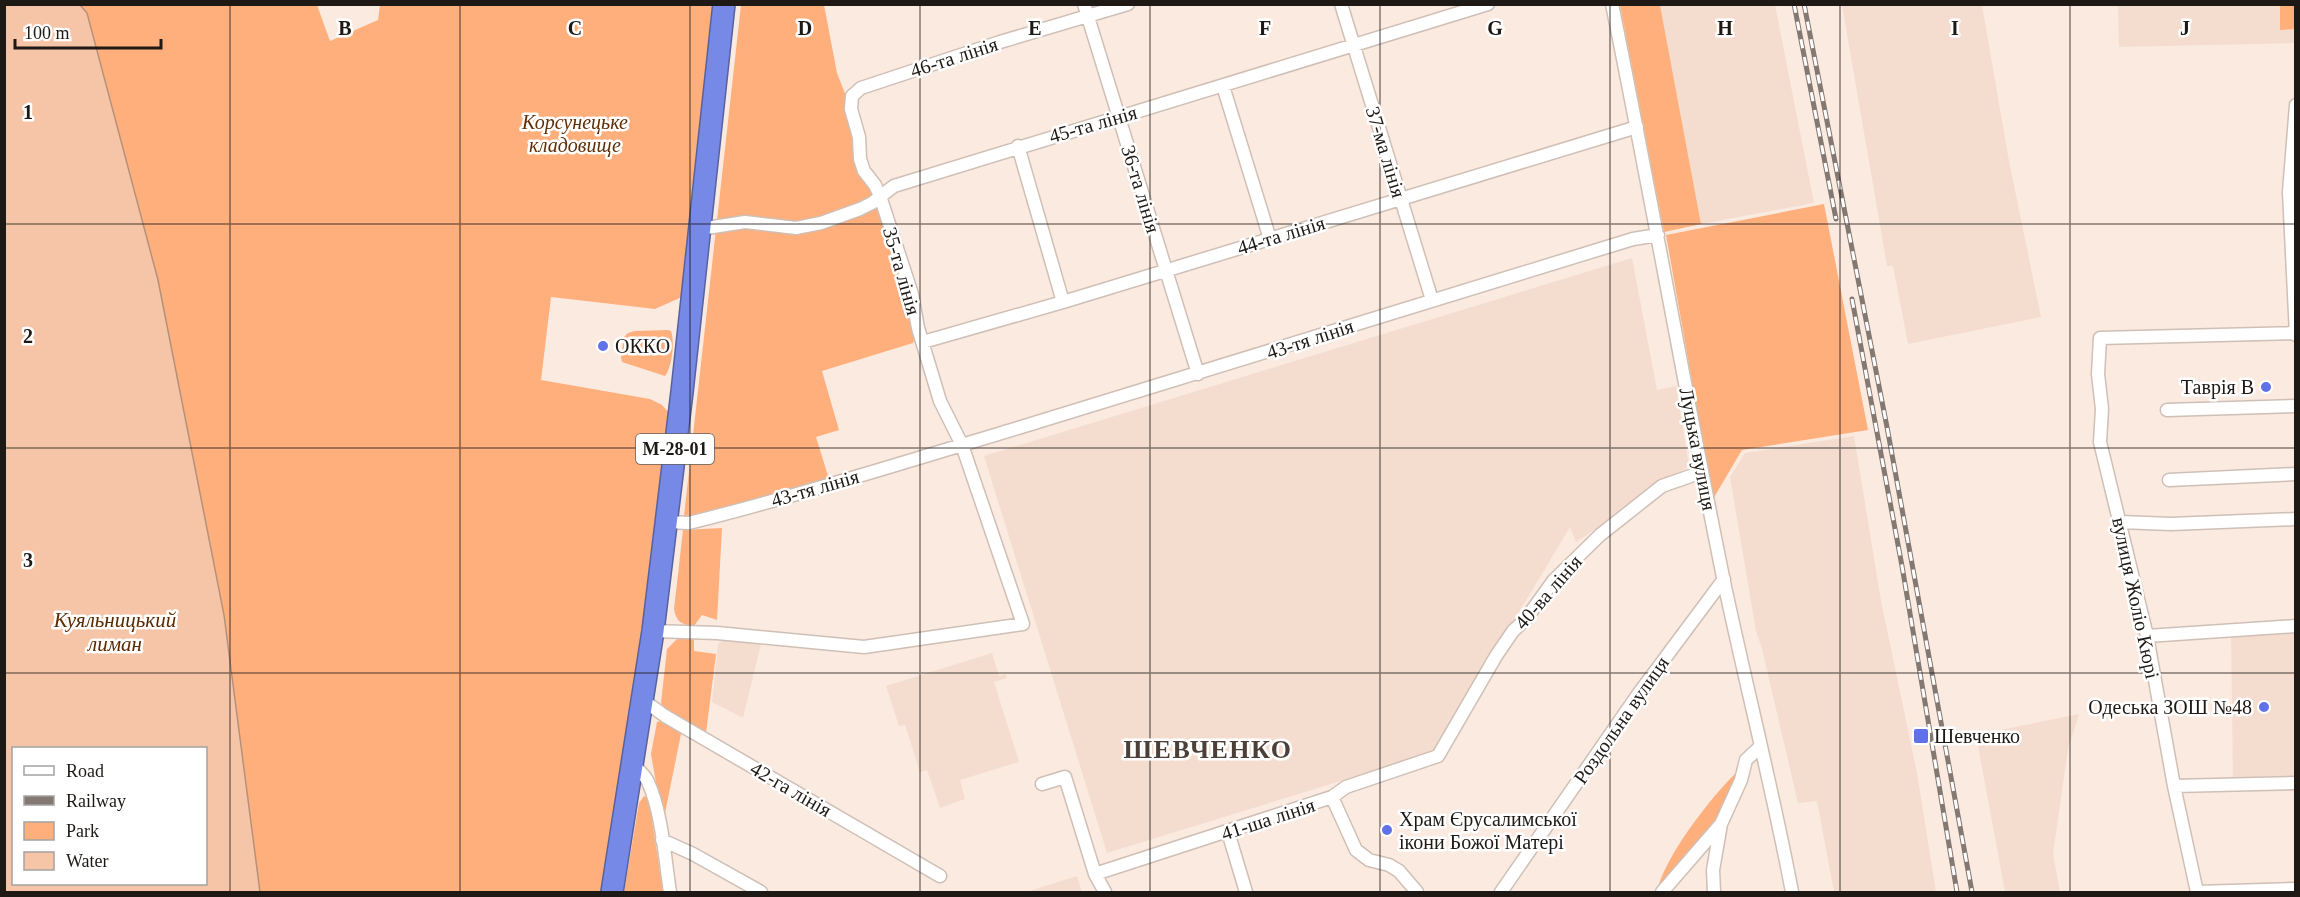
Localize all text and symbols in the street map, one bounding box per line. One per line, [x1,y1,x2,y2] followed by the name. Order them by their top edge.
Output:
[15,12,160,50] scale bar
[338,17,352,39] text: B
[568,17,582,39] text: C
[798,17,812,39] text: D
[1028,17,1042,39] text: E
[1259,17,1271,39] text: F
[1487,17,1503,39] text: G
[1717,17,1733,39] text: H
[1951,17,1959,39] text: I
[2180,17,2190,39] text: J
[24,23,70,43] text: 100 m
[908,33,1000,81] street label: 46-та лінія
[23,101,33,123] text: 1
[1046,101,1140,147] street label: 45-та лінія
[1362,104,1410,200] street label: 37-ма лінія
[521,111,628,157] park label: Корсунецьке кладовище
[1117,142,1165,236] street label: 36-та лінія
[1234,211,1328,259] street label: 44-та лінія
[879,224,925,318] street label: 35-та лінія
[1264,315,1356,363] street label: 43-тя лінія
[23,325,33,347] text: 2
[615,335,670,357] place label: ОККО
[596,339,610,353] marker: ОККО
[2181,376,2254,399] place label: Таврія В
[2259,380,2273,394] marker: Таврія В
[1674,386,1721,512] street label: Луцька вулиця
[636,434,714,464] road number: М-28-01
[769,465,861,511] street label: 43-тя лінія
[2107,515,2164,681] street label: вулиця Жоліо Кюрі
[23,549,33,571] text: 3
[1510,551,1586,633] street label: 40-ва лінія
[53,608,177,656] water label: Куяльницький лиман
[1569,652,1674,788] street label: Роздольна вулиця
[2088,696,2252,719] place label: Одеська ЗОШ №48
[2257,700,2271,714] marker: Одеська ЗОШ №48
[1934,725,2020,747] place label: Шевченко
[1912,727,1930,745] marker: Шевченко
[1123,735,1293,764] district label: ШЕВЧЕНКО
[12,747,207,885] legend
[747,757,835,821] street label: 42-га лінія
[66,761,104,781] text: Road
[66,791,126,811] text: Railway
[1219,794,1317,844] street label: 41-ша лінія
[1399,808,1577,854] place label: Храм Єрусалимської ікони Божої Матері
[66,821,99,841] text: Park
[1380,823,1394,837] marker: Храм Єрусалимської ікони Божої Матері
[66,851,109,871] text: Water

